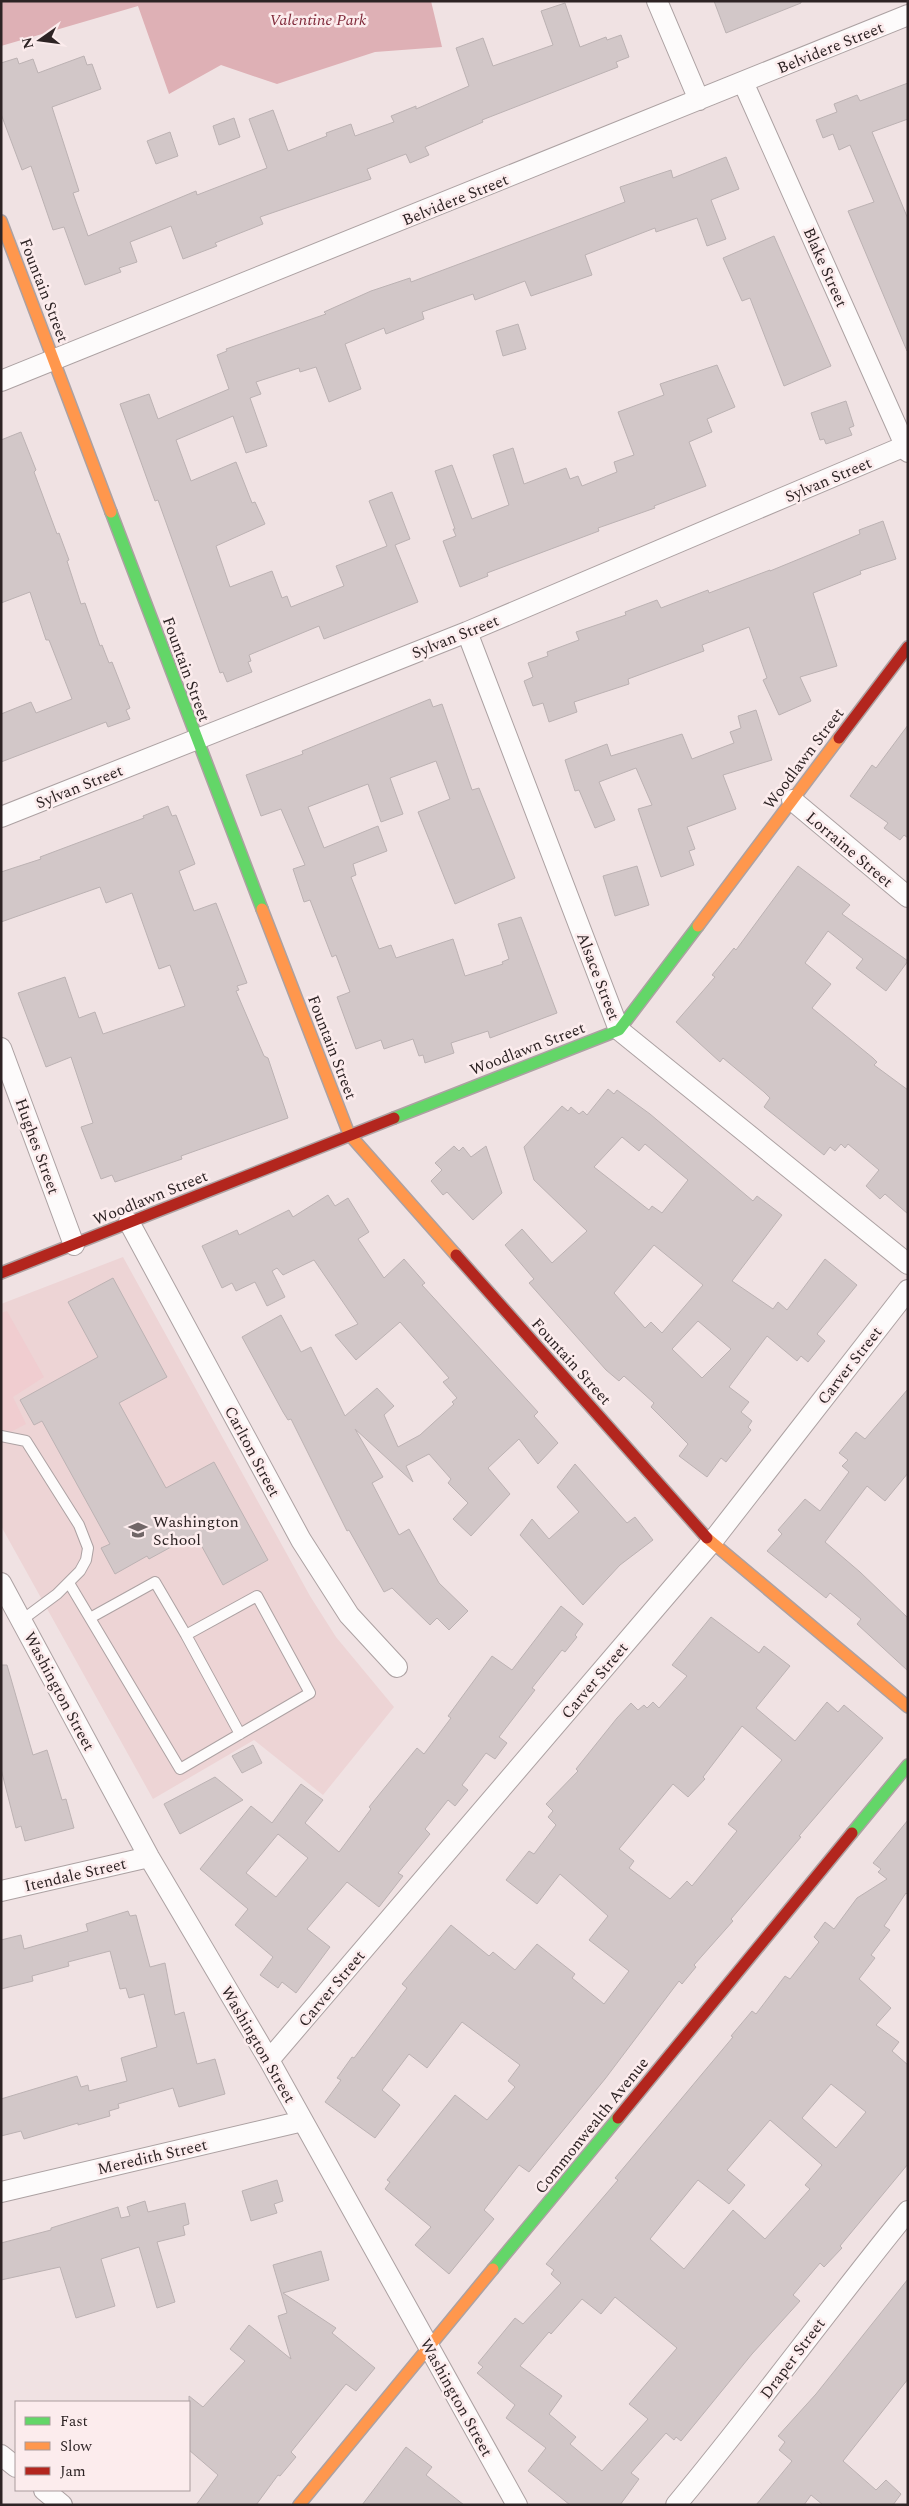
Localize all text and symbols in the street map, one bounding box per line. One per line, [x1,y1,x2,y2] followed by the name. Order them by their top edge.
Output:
[269,8,367,32] park label: Valentine Park
[15,15,65,65] north arrow
[774,16,887,80] street label: Belvidere Street
[16,35,39,51] text: N
[399,168,512,232] street label: Belvidere Street
[797,224,854,311] street label: Blake Street
[13,235,75,346] street label: Fountain Street
[781,451,876,509] street label: Sylvan Street
[408,608,503,665] street label: Sylvan Street
[156,614,216,725] street label: Fountain Street
[758,703,850,814] street label: Woodlawn Street
[32,758,127,815] street label: Sylvan Street
[800,806,898,894] street label: Lorraine Street
[570,929,626,1024] street label: Alsace Street
[301,992,363,1103] street label: Fountain Street
[466,1016,589,1082] street label: Woodlawn Street
[9,1095,66,1198] street label: Hughes Street
[89,1164,212,1232] street label: Woodlawn Street
[526,1313,617,1411] street label: Fountain Street
[812,1321,888,1410] street label: Carver Street
[218,1402,286,1502] street label: Carlton Street
[153,1510,239,1552] place label: Washington School
[127,1519,149,1541] school or university icon: Washington School
[18,1628,101,1756] street label: Washington Street
[556,1637,634,1724] street label: Carver Street
[22,1852,129,1898] street label: Itendale Street
[293,1945,371,2032] street label: Carver Street
[215,1981,302,2108] street label: Washington Street
[529,2052,654,2199] street label: Commonwealth Avenue
[95,2133,210,2181] street label: Meredith Street
[754,2313,831,2404] street label: Draper Street
[414,2334,499,2461] street label: Washington Street
[15,2401,190,2491] legend
[60,2410,88,2433] text: Fast
[60,2435,92,2458] text: Slow
[60,2460,86,2483] text: Jam

